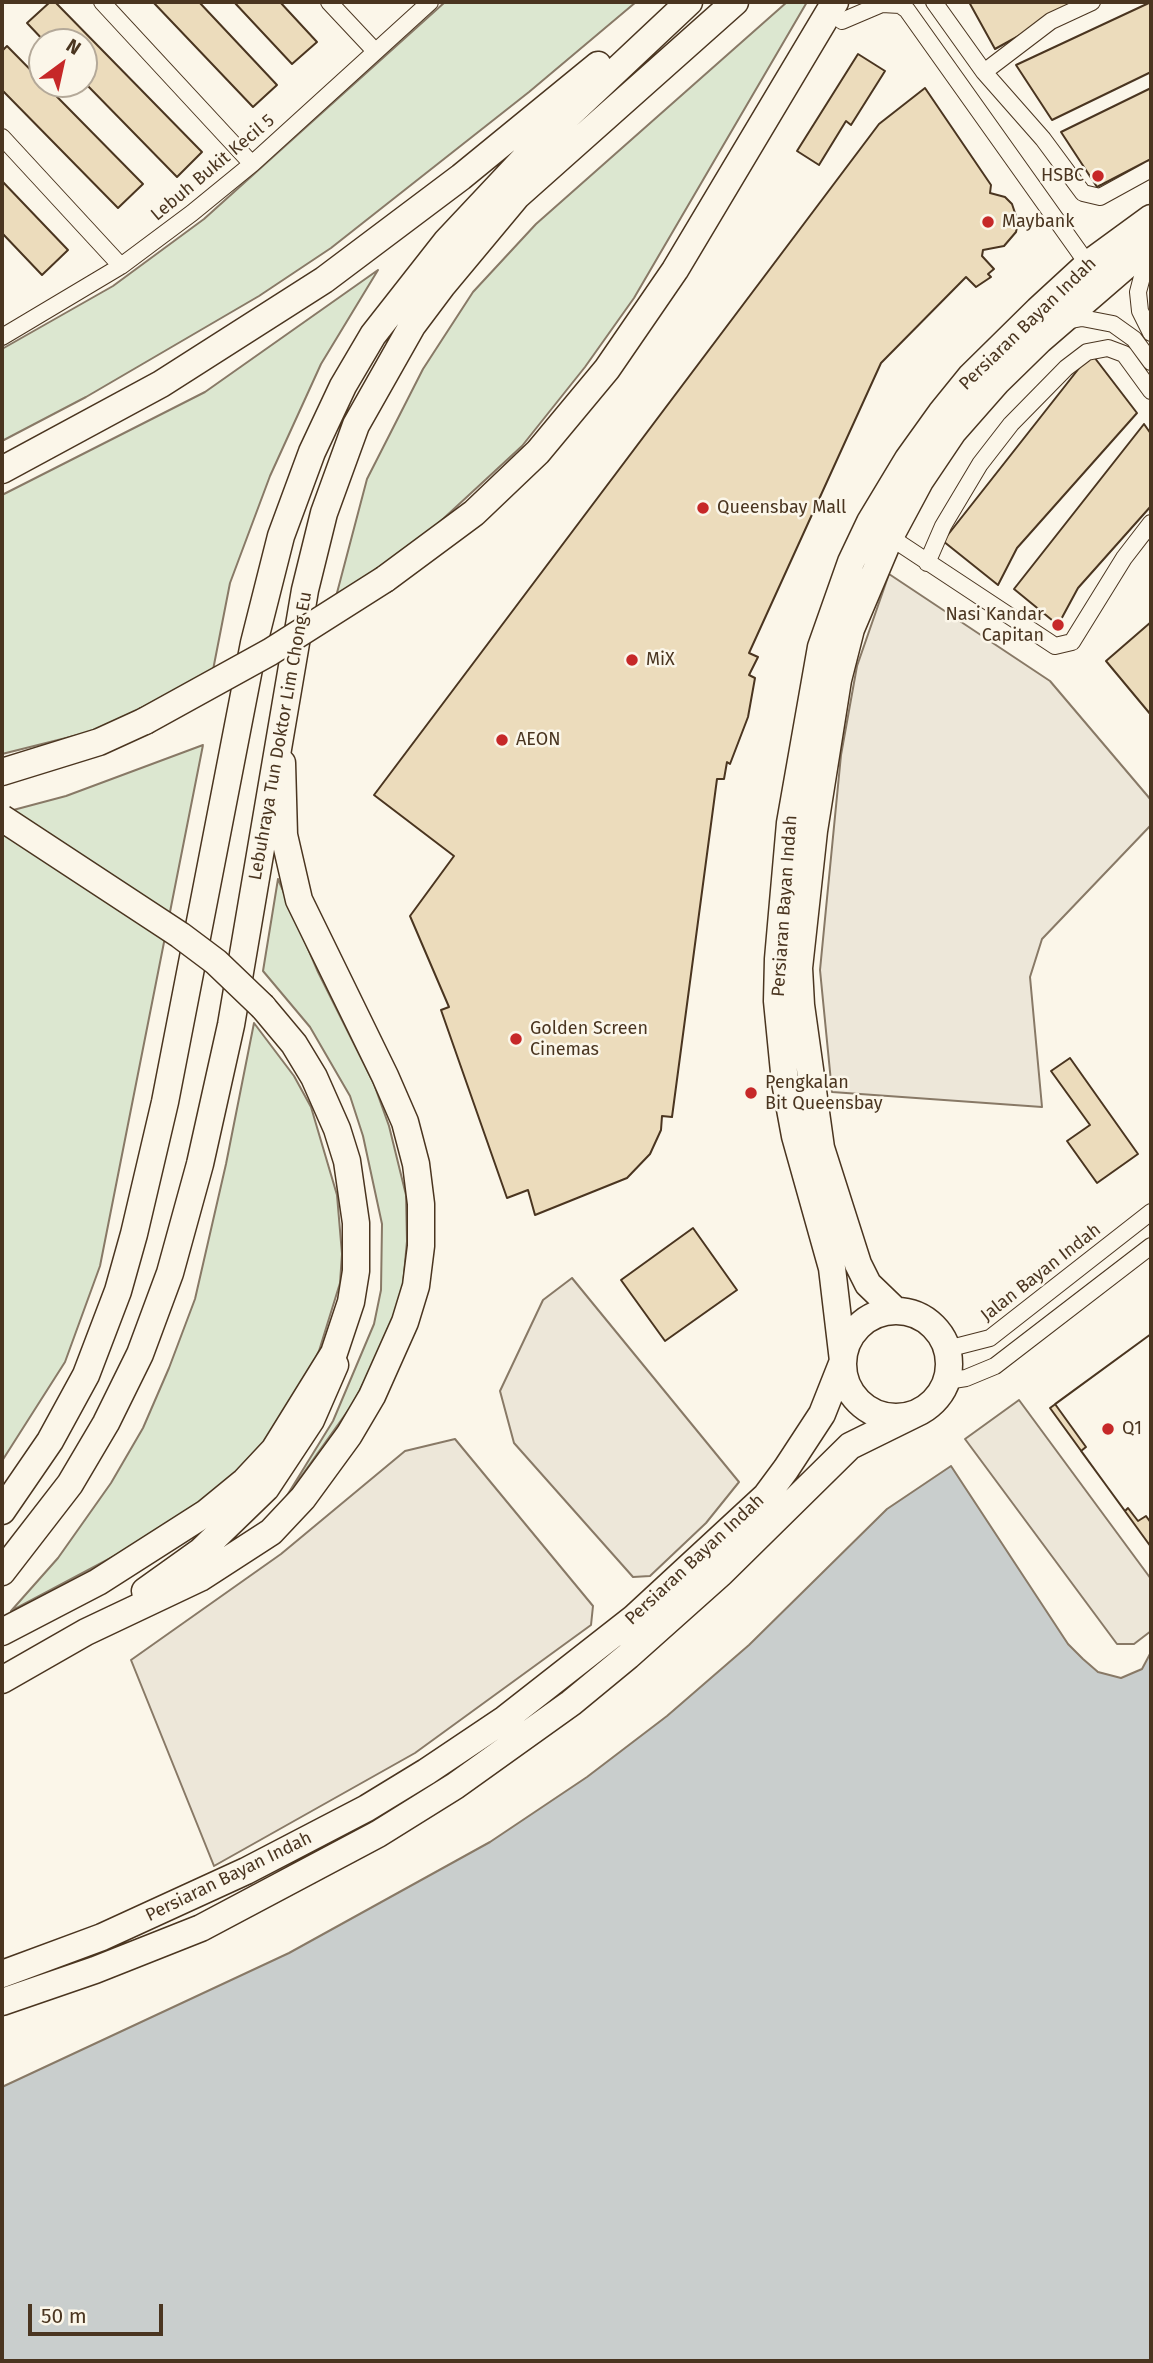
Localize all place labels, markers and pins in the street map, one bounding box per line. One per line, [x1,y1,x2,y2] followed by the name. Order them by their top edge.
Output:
[1041,165,1084,187] place label: HSBC
[1090,168,1106,184] marker: HSBC
[1002,211,1074,233] place label: Maybank
[980,214,996,230] marker: Maybank
[717,497,846,519] place label: Queensbay Mall
[695,500,711,516] marker: Queensbay Mall
[946,604,1044,646] place label: Nasi Kandar Capitan
[1050,617,1066,633] marker: Nasi Kandar Capitan
[646,649,675,671] place label: MiX
[624,652,640,668] marker: MiX
[516,729,560,751] place label: AEON
[494,732,510,748] marker: AEON
[530,1018,648,1060] place label: Golden Screen Cinemas
[508,1031,524,1047] marker: Golden Screen Cinemas
[765,1072,883,1114] place label: Pengkalan Bit Queensbay
[743,1085,759,1101] marker: Pengkalan Bit Queensbay
[1122,1418,1142,1440] place label: Q1
[1100,1421,1116,1437] marker: Q1

